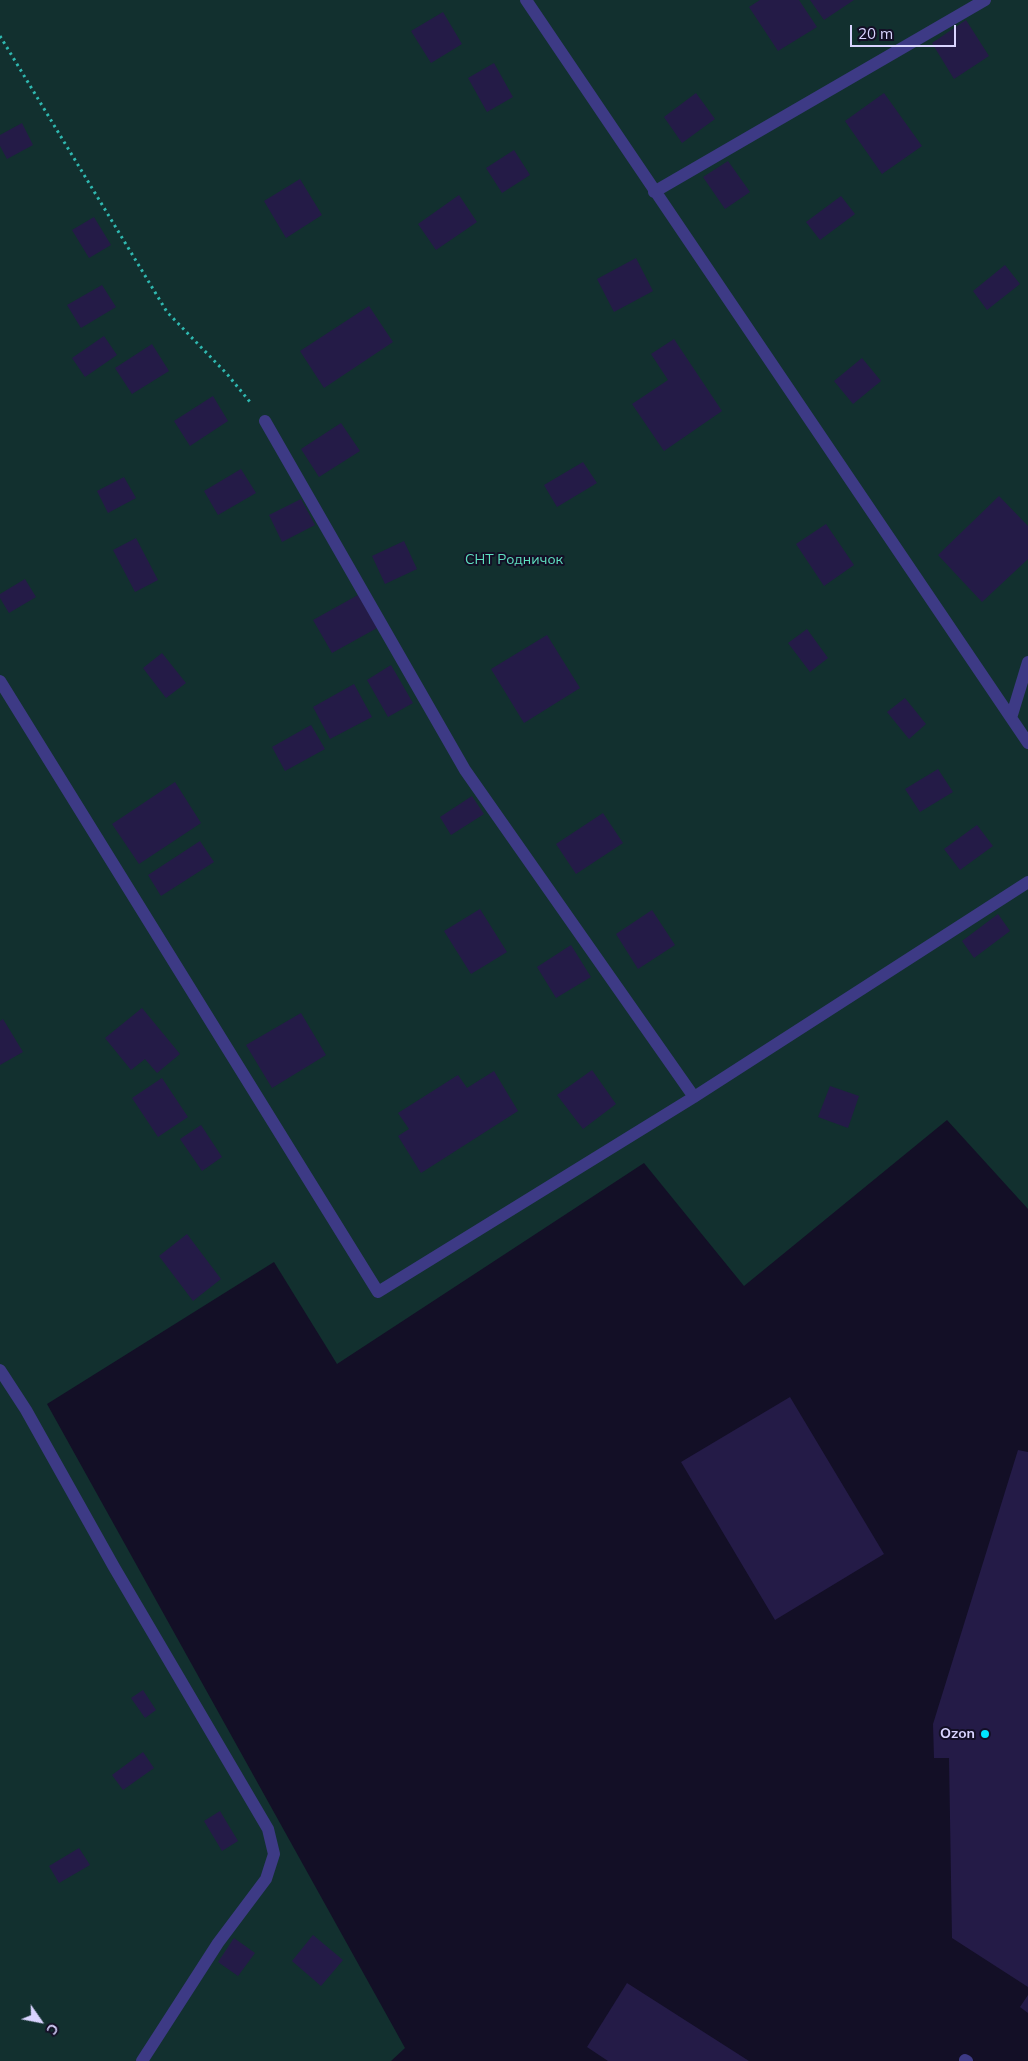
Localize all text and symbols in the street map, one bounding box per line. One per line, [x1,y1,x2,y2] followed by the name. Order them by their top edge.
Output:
[853,15,959,47] scale bar
[858,24,893,43] text: 20 m
[465,552,563,568] park label: СНТ Родничок
[940,1726,975,1742] place label: Ozon
[979,1728,991,1740] marker: Ozon
[15,1996,65,2046] north arrow
[42,2020,63,2038] text: С

